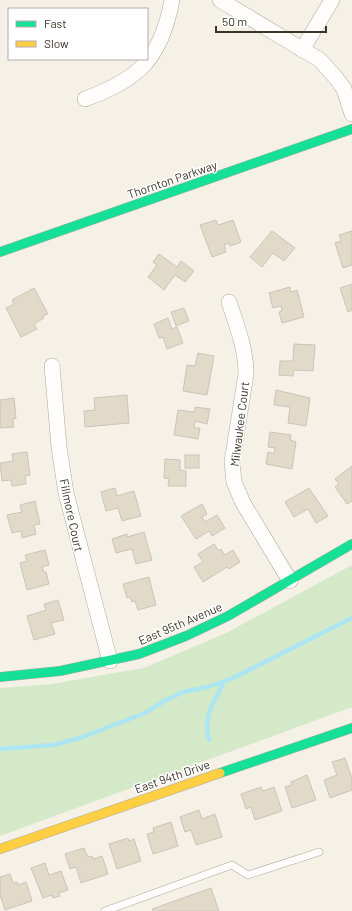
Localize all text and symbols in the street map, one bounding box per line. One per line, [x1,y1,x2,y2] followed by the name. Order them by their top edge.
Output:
[8,8,148,60] legend
[216,8,326,34] scale bar
[222,14,247,28] text: 50 m
[44,16,67,30] text: Fast
[44,36,69,50] text: Slow
[125,157,219,201] street label: Thornton Parkway
[227,381,251,467] street label: Milwaukee Court
[57,477,87,553] street label: Fillmore Court
[136,599,224,647] street label: East 95th Avenue
[132,757,212,795] street label: East 94th Drive

